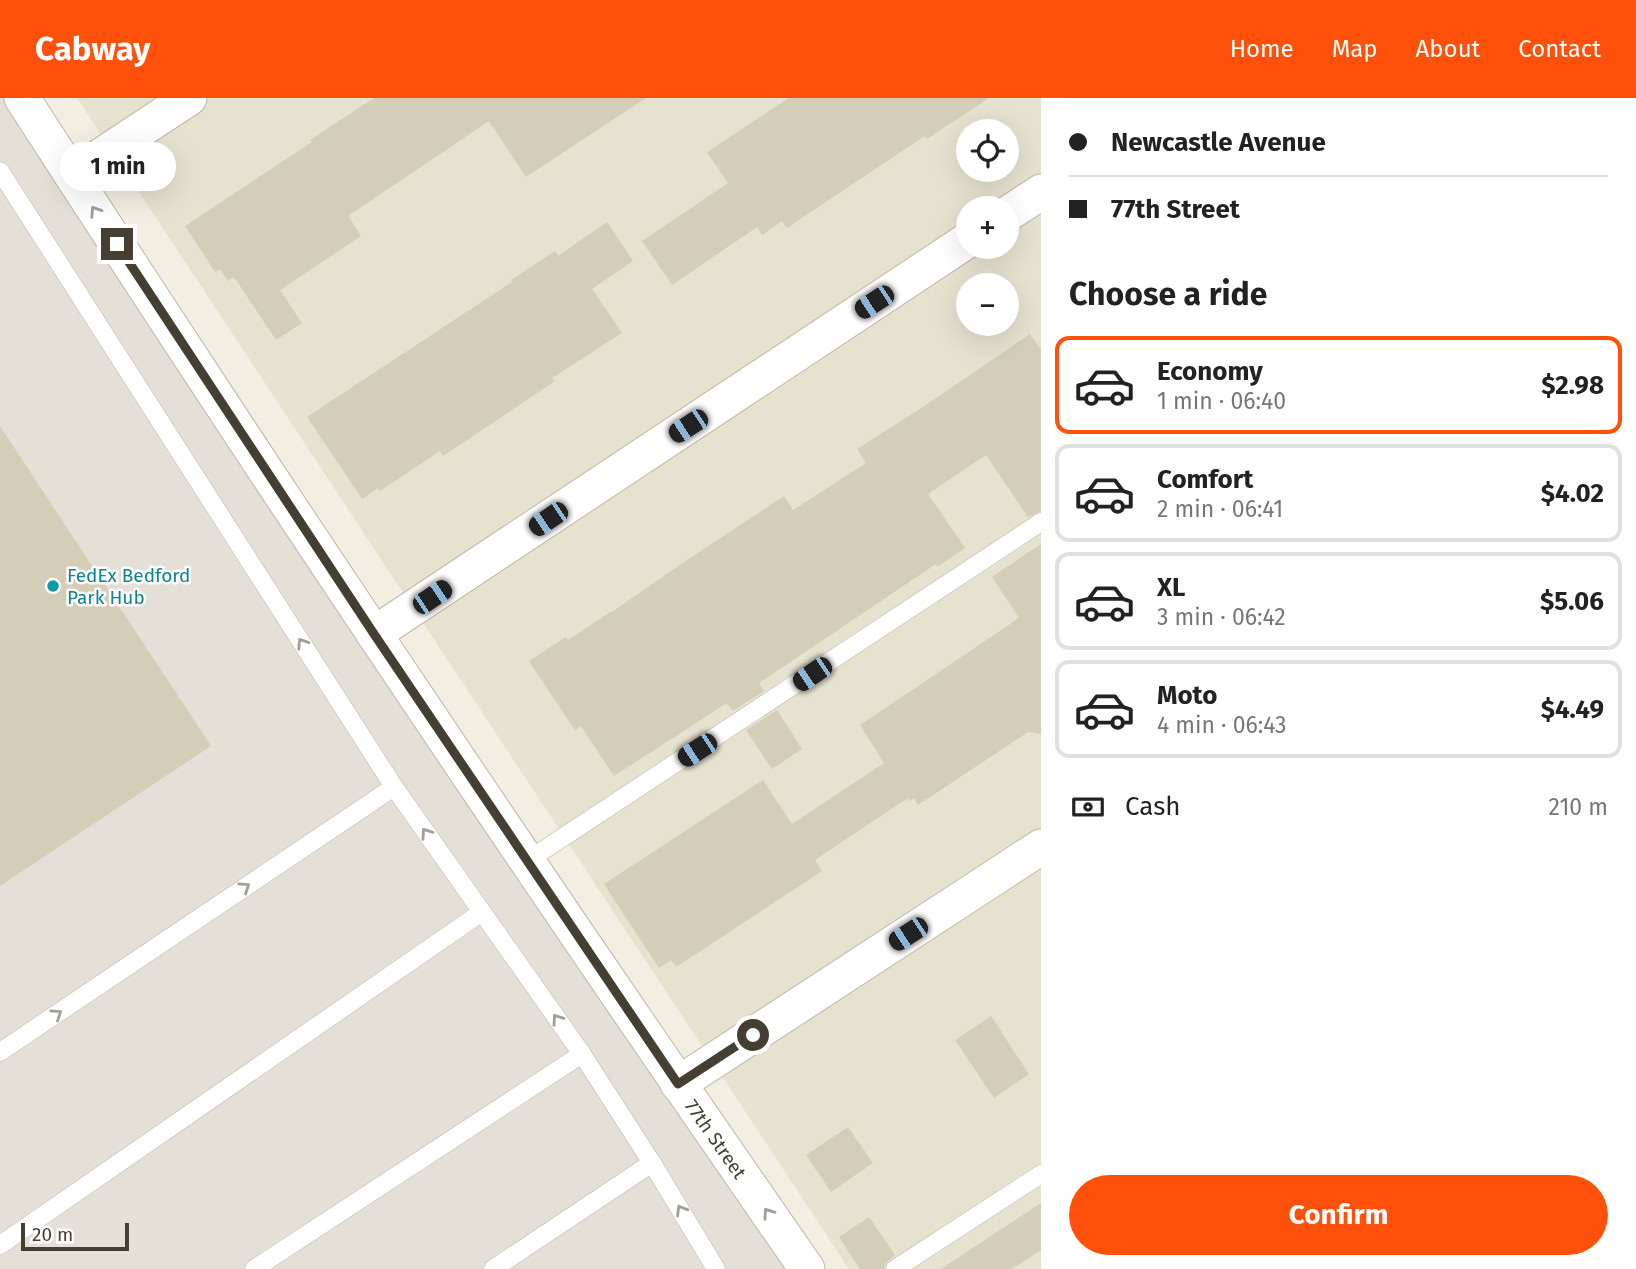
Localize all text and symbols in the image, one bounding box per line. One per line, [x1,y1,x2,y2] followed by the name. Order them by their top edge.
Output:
[35,29,150,69] text: Cabway
[1230,35,1294,63] text: Home
[1332,35,1378,63] text: Map
[1416,35,1480,63] text: About
[1518,35,1601,63] text: Contact
[956,119,1019,336] map controls
[956,119,1019,182] button: locate
[1111,127,1326,158] text: Newcastle Avenue
[59,142,175,192] callout: 1 min
[90,152,146,180] text: 1 min
[1111,194,1240,225] text: 77th Street
[956,196,1019,259] button: +
[90,205,103,218] one-way arrow
[101,228,133,260] route end
[956,273,1019,336] button: −
[1069,275,1267,313] text: Choose a ride
[851,282,898,322] car
[1073,354,1136,417] icon: car
[1157,356,1263,387] text: Economy
[1541,370,1604,401] text: $2.98
[1157,387,1286,415] text: 1 min · 06:40
[665,406,712,446] car
[1073,462,1136,525] icon: car
[1157,464,1253,495] text: Comfort
[1541,478,1604,509] text: $4.02
[1157,495,1283,523] text: 2 min · 06:41
[525,499,572,539] car
[67,564,190,609] place label: FedEx Bedford Park Hub
[1073,570,1136,633] icon: car
[1157,572,1185,603] text: XL
[409,577,456,617] car
[45,578,61,594] marker: FedEx Bedford Park Hub
[1540,586,1604,617] text: $5.06
[1157,603,1286,631] text: 3 min · 06:42
[297,638,310,651] one-way arrow
[789,654,836,694] car
[1073,678,1136,741] icon: car
[1157,680,1217,711] text: Moto
[1541,694,1604,725] text: $4.49
[1157,711,1287,739] text: 4 min · 06:43
[674,730,721,770] car
[1069,788,1107,826] icon: cash
[1125,791,1181,822] text: Cash
[1549,793,1608,821] text: 210 m
[422,828,435,841] one-way arrow
[238,882,251,895] one-way arrow
[885,914,932,954] car
[49,1009,62,1022] one-way arrow
[553,1014,566,1027] one-way arrow
[737,1019,769,1051] route start
[680,1095,751,1183] street label: 77th Street
[1069,1175,1608,1255] button: Confirm
[676,1205,689,1218] one-way arrow
[764,1208,776,1221] one-way arrow
[21,1220,130,1252] scale bar
[32,1223,73,1246] text: 20 m

